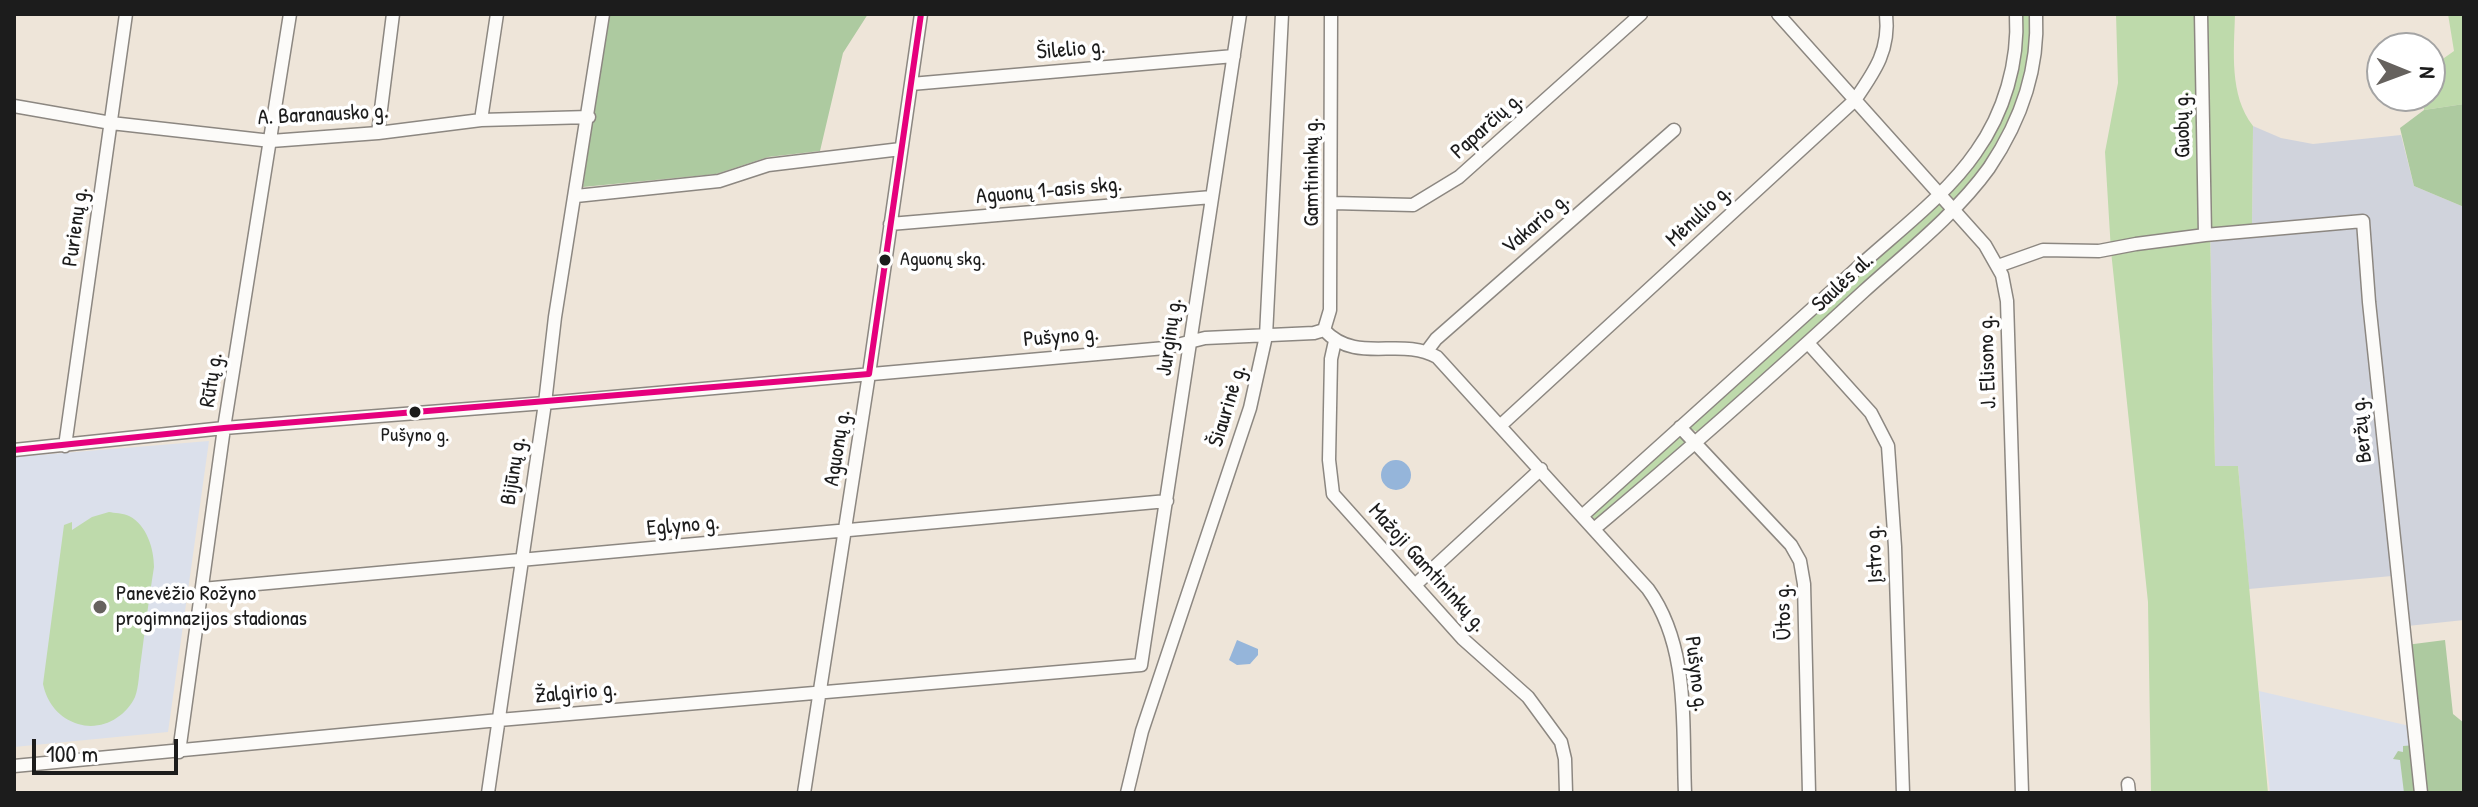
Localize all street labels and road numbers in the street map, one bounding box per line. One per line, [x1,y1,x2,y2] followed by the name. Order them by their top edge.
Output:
[1036,34,1106,66] street label: Šilelio g.
[1446,87,1528,165] street label: Paparčių g.
[2169,92,2197,158] street label: Guobų g.
[257,98,389,132] street label: A. Baranausko g.
[1299,118,1325,226] street label: Gamtininkų g.
[975,171,1123,211] street label: Aguonų 1-asis skg.
[1661,179,1737,253] street label: Mėnulio g.
[57,186,95,268] street label: Purienų g.
[1497,188,1575,260] street label: Vakario g.
[1807,248,1879,318] street label: Saulės al.
[1151,296,1189,378] street label: Jurginų g.
[1973,315,2003,409] street label: J. Elisono g.
[1022,321,1100,353] street label: Pušyno g.
[195,351,229,409] street label: Rūtų g.
[1203,362,1253,450] street label: Šiaurinė g.
[2345,396,2379,464] street label: Beržų g.
[819,408,857,488] street label: Aguonų g.
[496,435,532,507] street label: Bijūnų g.
[1362,498,1492,638] street label: Mažoji Gamtininkų g.
[645,510,721,542] street label: Eglyno g.
[1860,524,1890,584] street label: Įstro g.
[1770,583,1798,641] street label: Ūtos g.
[1678,635,1714,713] street label: Pušyno g.
[534,676,618,710] street label: Žalgirio g.

